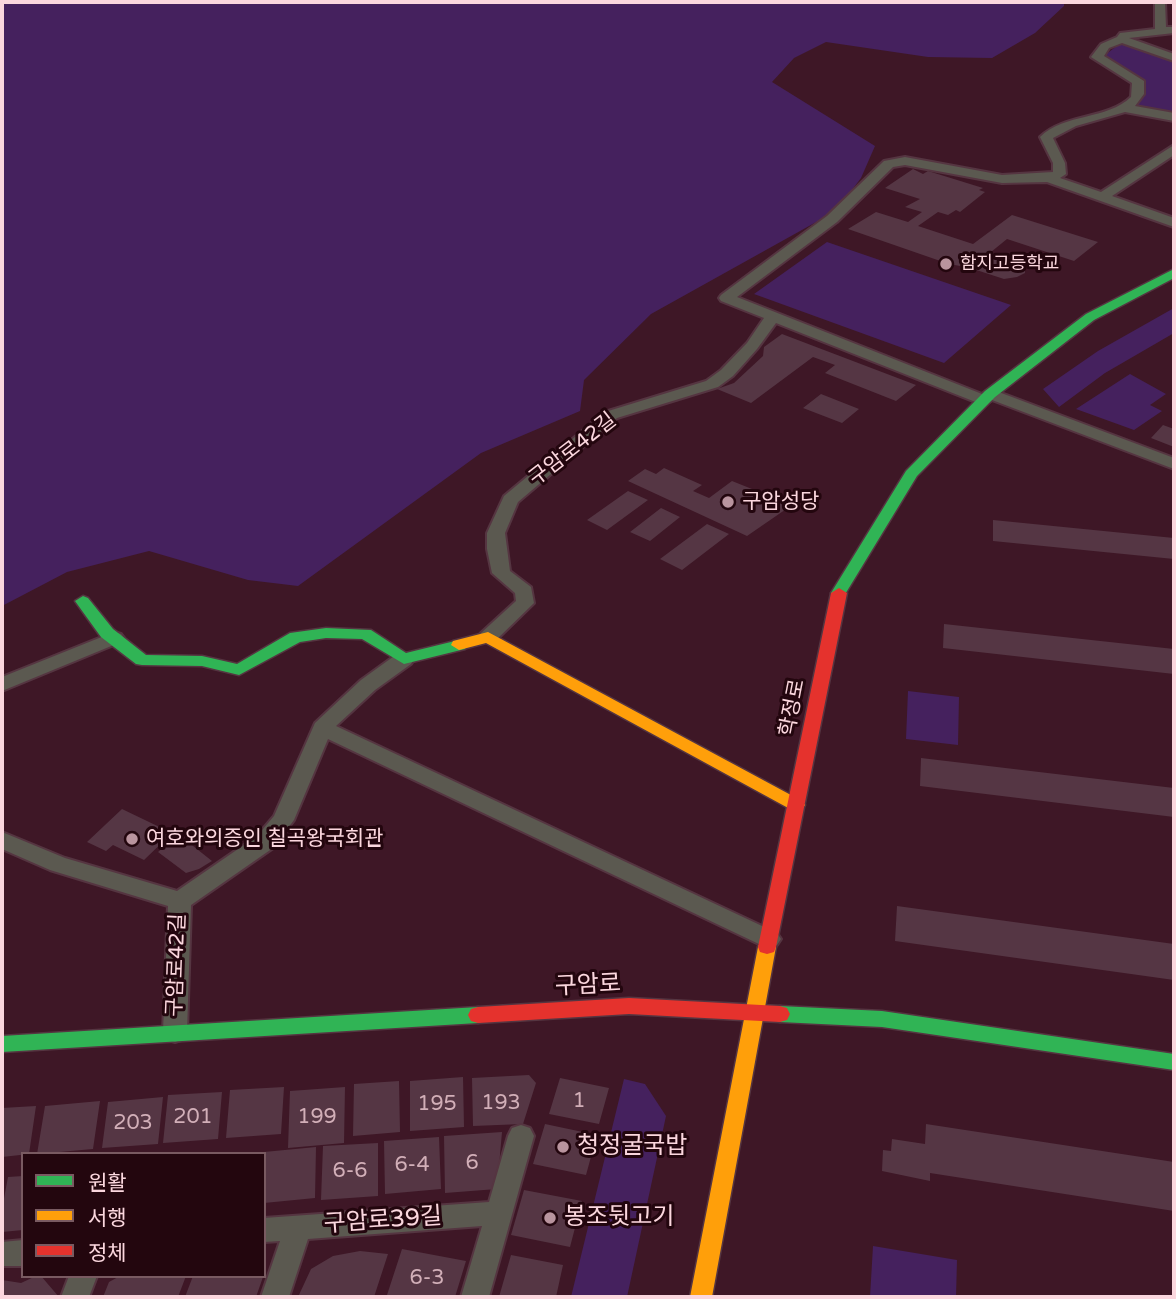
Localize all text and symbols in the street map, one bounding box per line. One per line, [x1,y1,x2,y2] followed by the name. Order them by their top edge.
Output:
[960,253,1059,275] place label: 함지고등학교
[938,256,954,272] marker: 함지고등학교
[524,408,622,492] street label: 구암로42길
[742,489,819,515] place label: 구암성당
[720,494,736,510] marker: 구암성당
[775,677,811,739] street label: 학정로
[146,826,383,852] place label: 여호와의증인 칠곡왕국회관
[124,831,140,847] marker: 여호와의증인 칠곡왕국회관
[163,913,191,1017] street label: 구암로42길
[554,970,622,1002] street label: 구암로
[572,1088,586,1114] house number: 1
[481,1090,521,1116] house number: 193
[417,1091,457,1117] house number: 195
[173,1104,213,1130] house number: 201
[297,1104,337,1130] house number: 199
[113,1110,153,1136] house number: 203
[577,1133,687,1161] place label: 청정굴국밥
[555,1139,571,1155] marker: 청정굴국밥
[465,1150,479,1176] house number: 6
[21,1152,266,1278] legend
[394,1152,430,1178] house number: 6-4
[333,1158,367,1184] house number: 6-6
[88,1171,127,1196] text: 원활
[323,1203,443,1239] street label: 구암로39길
[564,1204,674,1232] place label: 봉조뒷고기
[88,1206,127,1231] text: 서행
[542,1210,558,1226] marker: 봉조뒷고기
[88,1241,127,1266] text: 정체
[410,1265,444,1291] house number: 6-3

